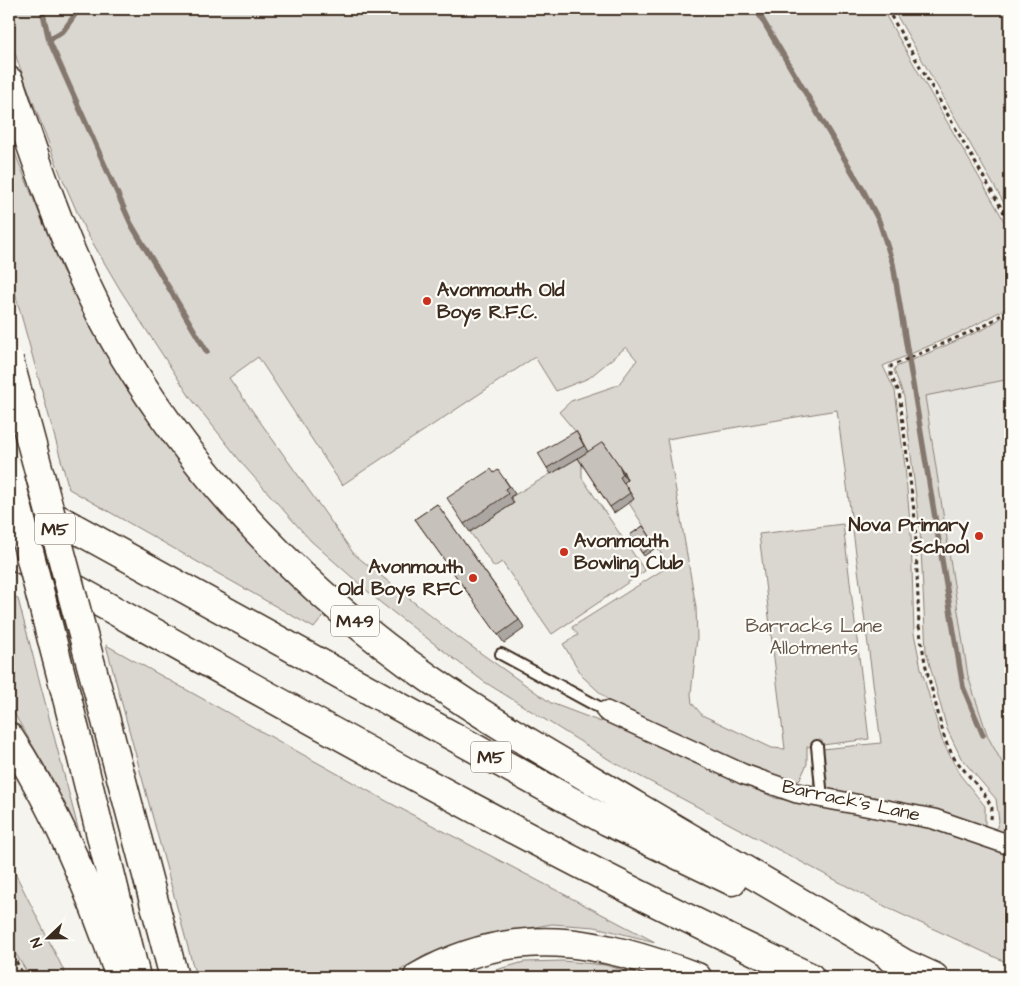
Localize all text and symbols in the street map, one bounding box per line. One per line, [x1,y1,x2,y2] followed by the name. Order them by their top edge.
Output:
[437,277,565,327] place label: Avonmouth Old Boys R.F.C.
[421,295,433,307] marker: Avonmouth Old Boys R.F.C.
[848,512,970,561] place label: Nova Primary School
[35,514,75,544] road number: M5
[574,528,683,578] place label: Avonmouth Bowling Club
[973,530,985,542] marker: Nova Primary School
[558,546,570,558] marker: Avonmouth Bowling Club
[338,554,464,604] place label: Avonmouth Old Boys RFC
[467,572,479,584] marker: Avonmouth Old Boys RFC
[331,606,379,636] road number: M49
[745,613,883,662] park label: Barracks Lane Allotments
[471,742,511,772] road number: M5
[780,773,922,829] street label: Barrack's Lane
[22,914,72,964] north arrow
[26,934,48,950] text: N

